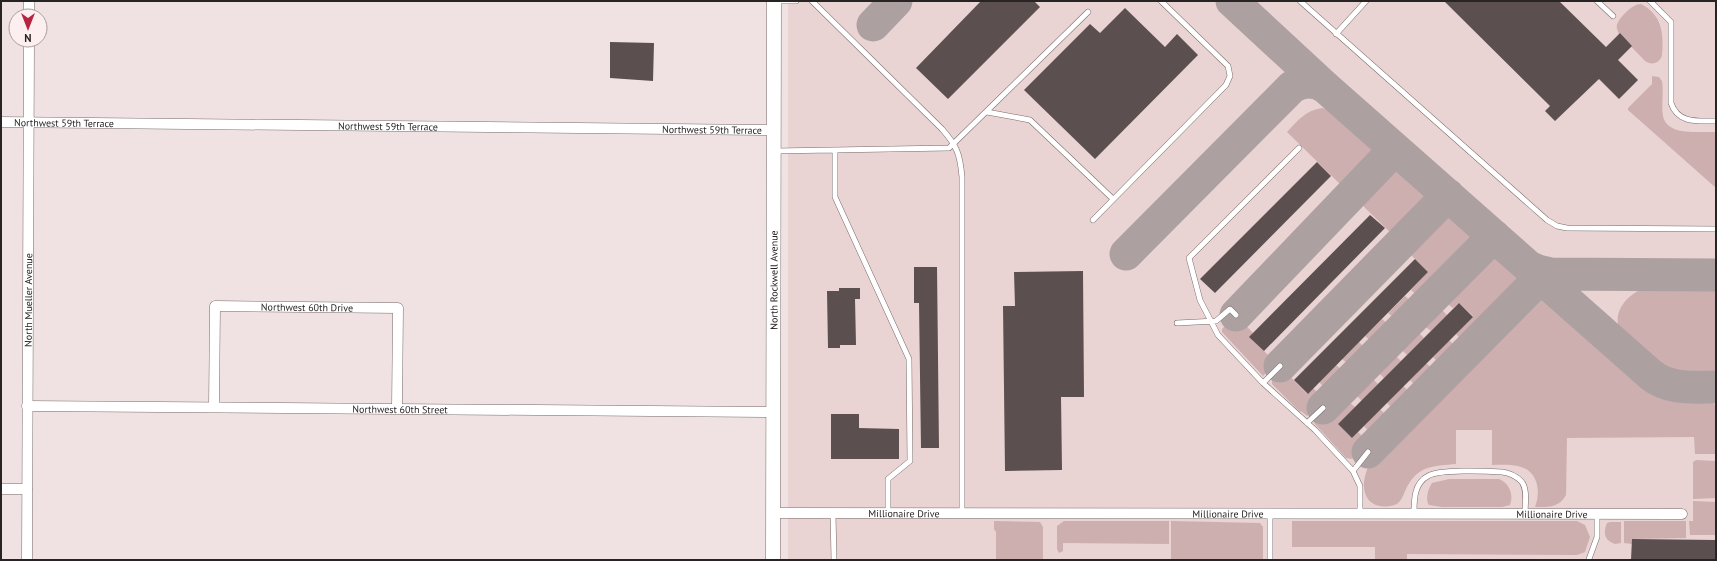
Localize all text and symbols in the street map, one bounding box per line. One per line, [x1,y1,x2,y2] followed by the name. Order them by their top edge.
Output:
[8,8,48,48] north arrow
[24,31,32,45] text: N
[14,116,114,130] street label: Northwest 59th Terrace
[338,119,438,133] street label: Northwest 59th Terrace
[662,122,762,136] street label: Northwest 59th Terrace
[767,230,780,330] street label: North Rockwell Avenue
[21,253,35,347] street label: North Mueller Avenue
[261,300,353,314] street label: Northwest 60th Drive
[352,402,448,416] street label: Northwest 60th Street
[868,507,940,520] street label: Millionaire Drive
[1192,507,1264,520] street label: Millionaire Drive
[1516,507,1588,520] street label: Millionaire Drive

